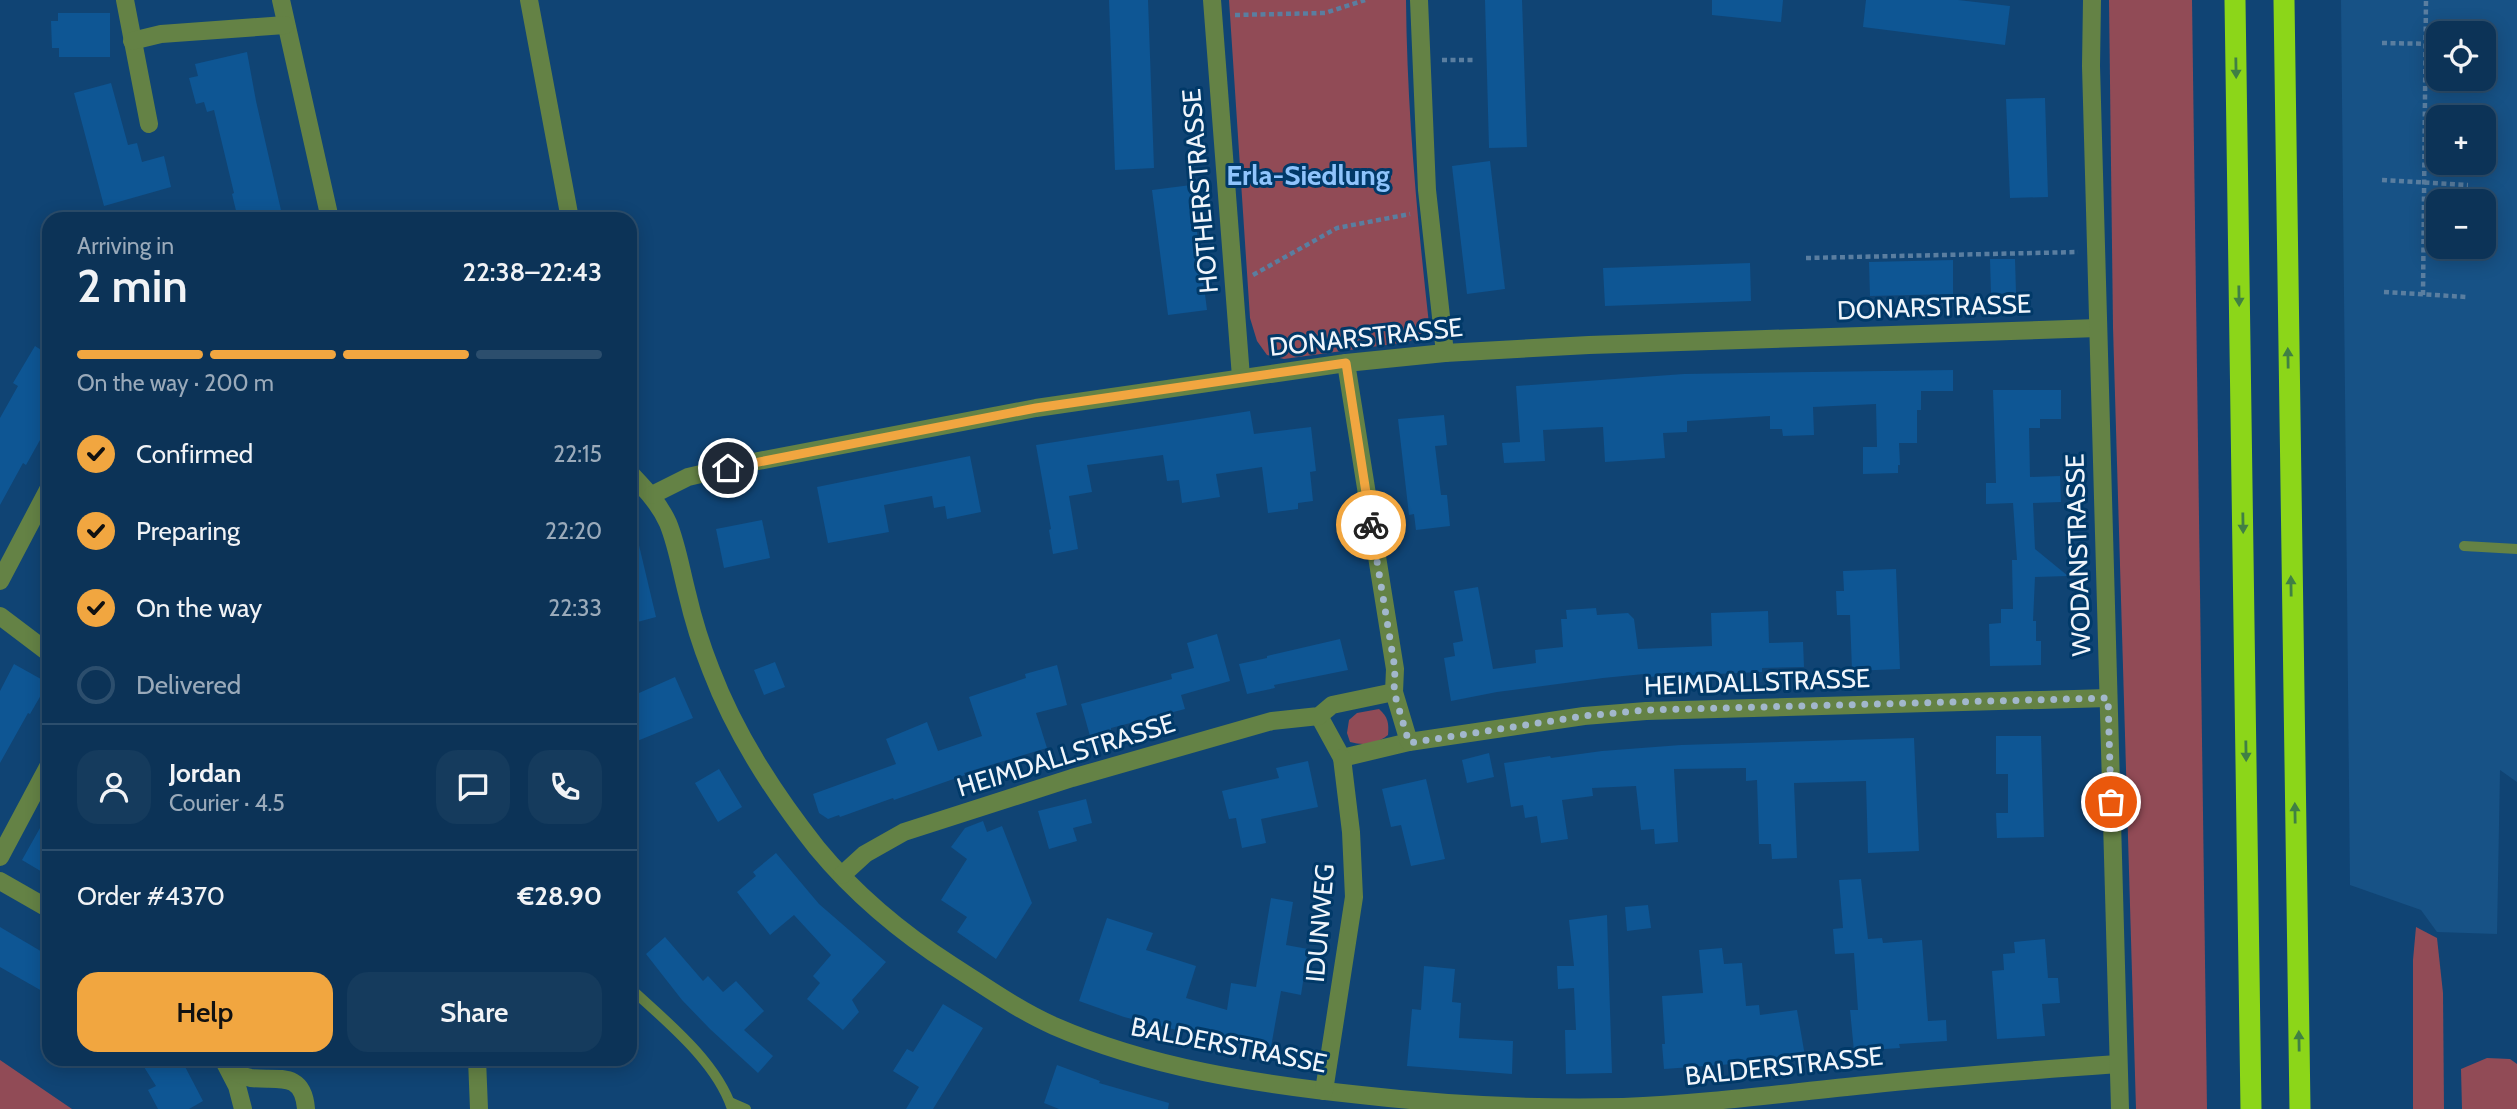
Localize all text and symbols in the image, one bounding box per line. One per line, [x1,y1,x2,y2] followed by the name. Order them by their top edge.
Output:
[2426,21,2496,259] map controls
[2426,21,2496,91] button: locate
[2230,57,2242,79] one-way arrow
[1175,87,1225,295] street label: HOTHERSTRASSE
[2426,105,2496,175] button: +
[1226,158,1390,192] district label: Erla-Siedlung
[2426,189,2496,259] button: −
[77,232,174,260] text: Arriving in
[462,256,602,288] text: 22:38–22:43
[77,258,188,314] text: 2 min
[2234,285,2245,307] one-way arrow
[1836,288,2032,326] street label: DONARSTRASSE
[1268,311,1464,363] street label: DONARSTRASSE
[2282,347,2293,369] one-way arrow
[77,369,274,397] text: On the way · 200 m
[77,435,115,473] icon: check
[136,438,253,470] text: Confirmed
[698,438,758,498] pin
[553,440,602,468] text: 22:15
[709,449,747,487] icon: home
[2058,453,2098,657] street label: WODANSTRASSE
[1336,490,1406,560] courier
[1352,506,1390,544] icon: bike
[77,512,115,550] icon: check
[2237,512,2248,534] one-way arrow
[136,515,240,547] text: Preparing
[545,517,602,545] text: 22:20
[2285,575,2297,597] one-way arrow
[77,589,115,627] icon: check
[136,592,262,624] text: On the way
[548,594,602,622] text: 22:33
[1643,662,1871,702] street label: HEIMDALLSTRASSE
[136,669,241,701] text: Delivered
[953,707,1179,803] street label: HEIMDALLSTRASSE
[2240,740,2252,762] one-way arrow
[77,750,151,824] button: person
[436,750,510,824] button: chat
[528,750,602,824] button: phone
[169,757,241,789] text: Jordan
[2081,772,2141,832] pin
[2092,783,2130,821] icon: bag
[169,789,285,817] text: Courier · 4.5
[2289,802,2301,824] one-way arrow
[1299,862,1341,984] street label: IDUNWEG
[77,880,225,912] text: Order #4370
[518,880,602,912] text: €28.90
[77,972,333,1052] button: Help
[347,972,602,1052] button: Share
[1128,1010,1330,1080] street label: BALDERSTRASSE
[2293,1030,2304,1052] one-way arrow
[1683,1040,1885,1092] street label: BALDERSTRASSE

